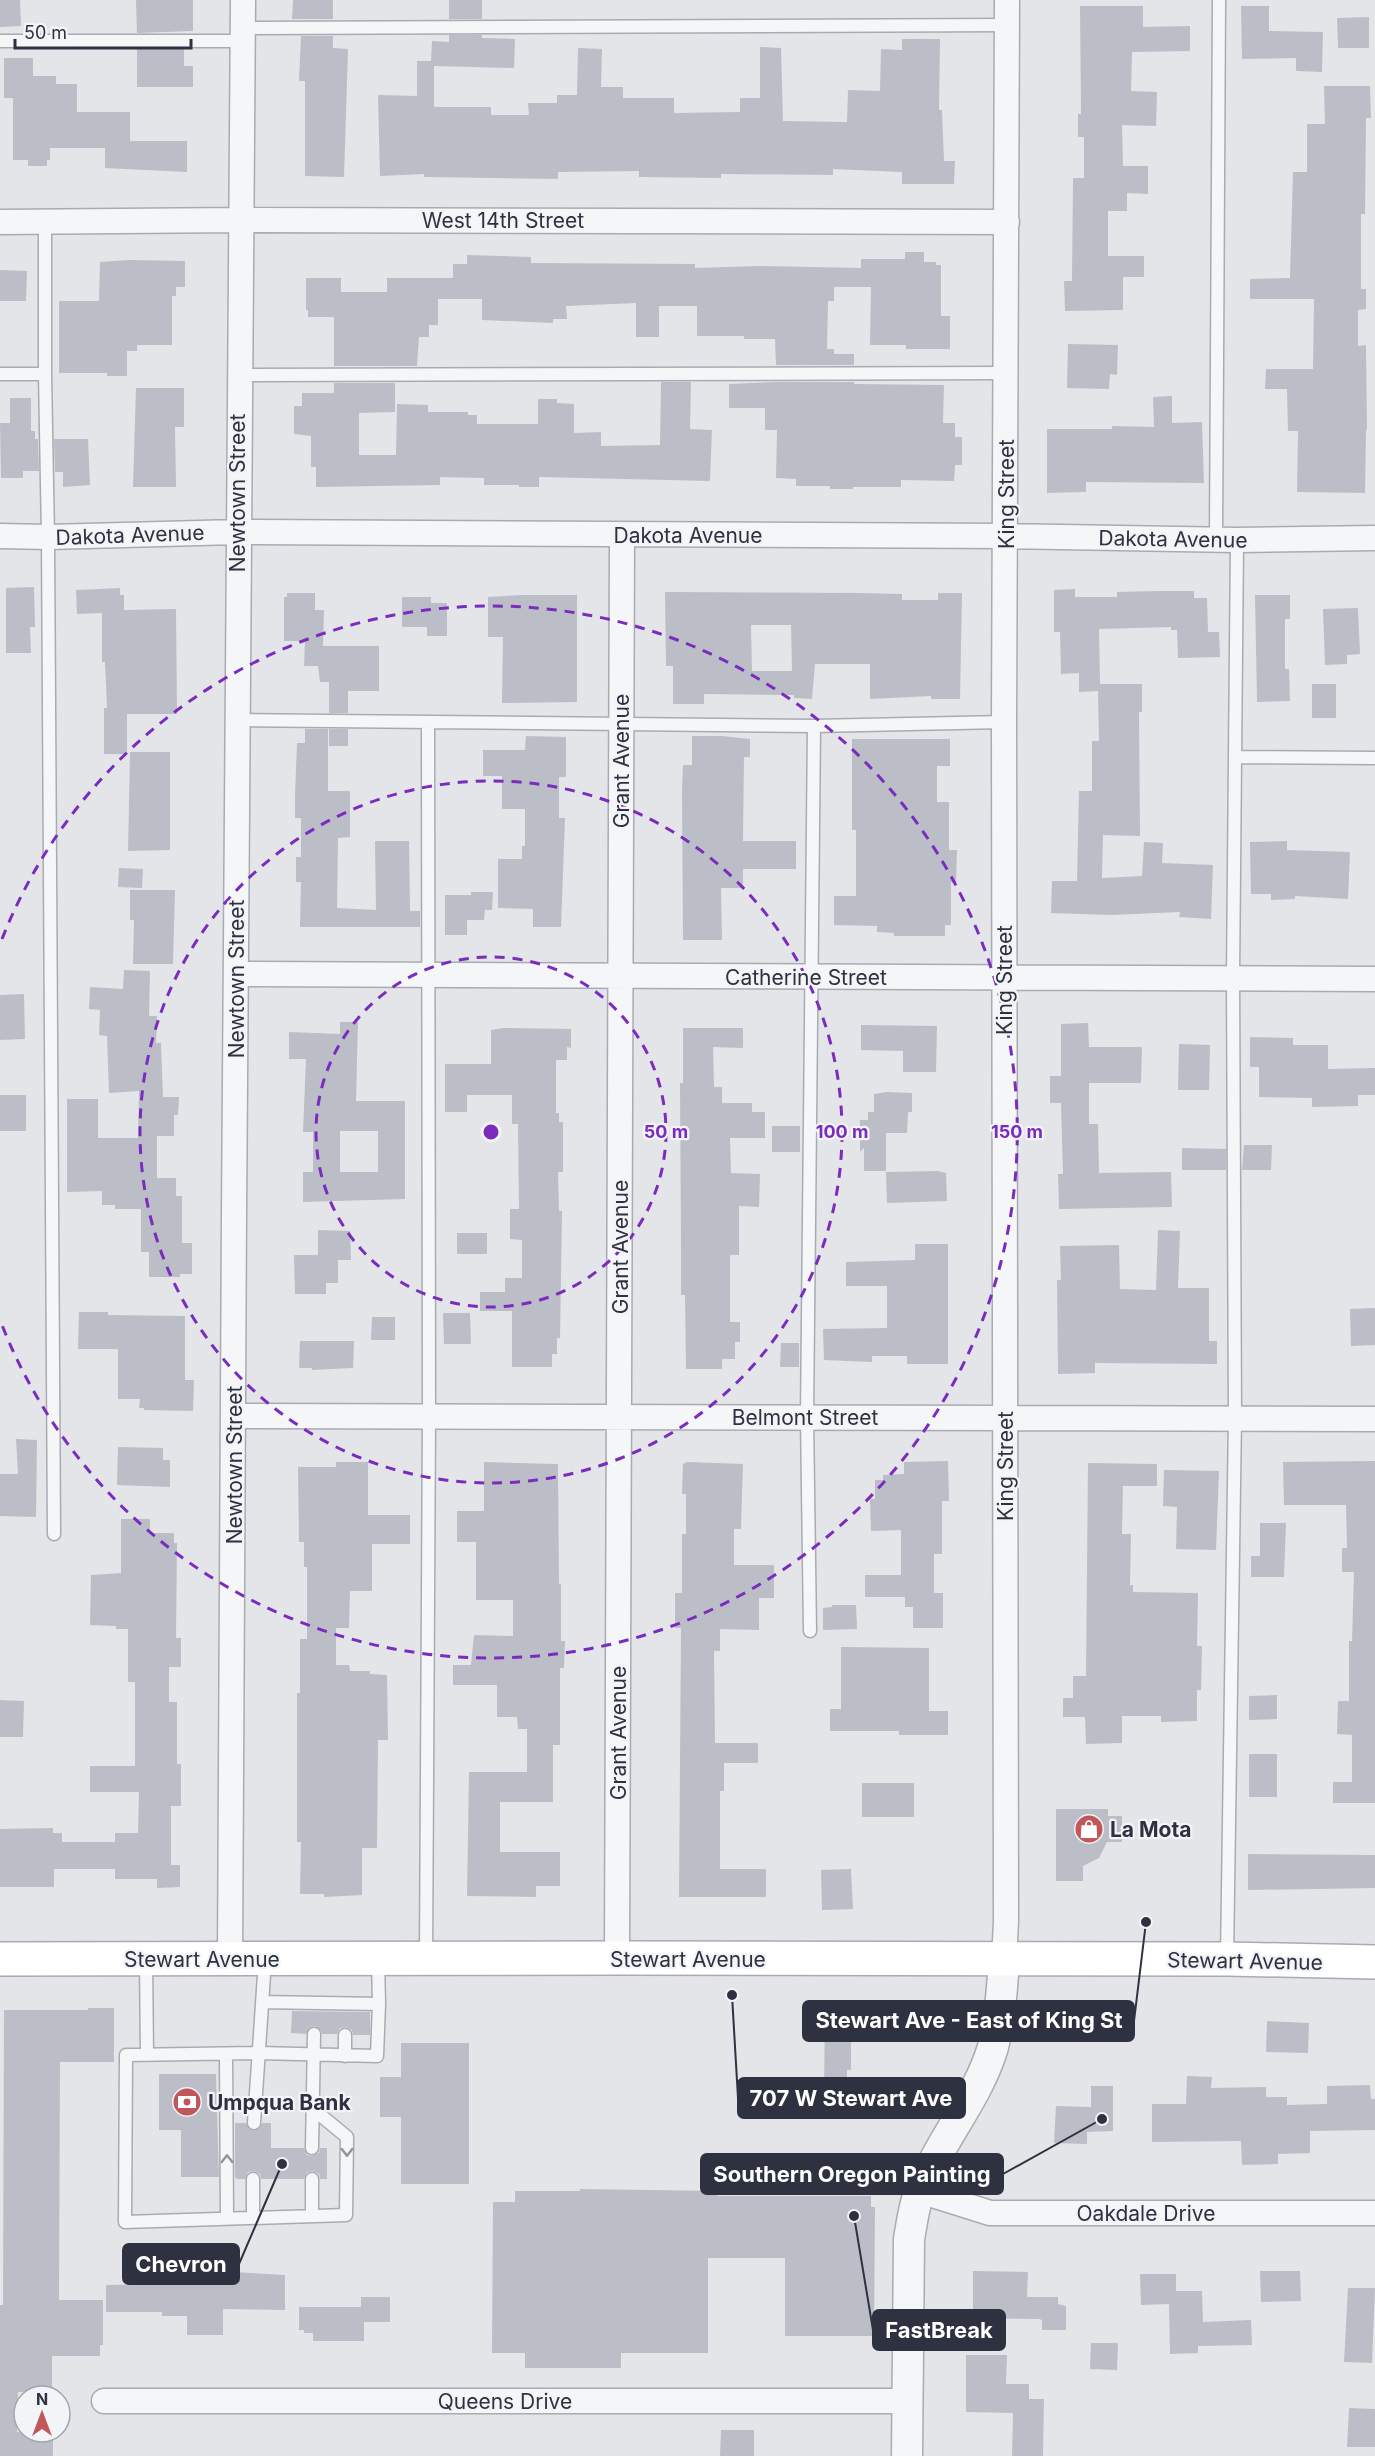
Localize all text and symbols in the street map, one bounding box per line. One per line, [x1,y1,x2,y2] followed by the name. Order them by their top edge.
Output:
[15,12,190,50] scale bar
[24,22,67,43] text: 50 m
[422,208,584,233] street label: West 14th Street
[225,414,250,572] street label: Newtown Street
[994,439,1019,549] street label: King Street
[55,520,205,550] street label: Dakota Avenue
[613,523,763,548] street label: Dakota Avenue
[1098,525,1248,553] street label: Dakota Avenue
[609,694,634,828] street label: Grant Avenue
[224,900,249,1058] street label: Newtown Street
[992,925,1017,1035] street label: King Street
[725,965,887,990] street label: Catherine Street
[644,1121,688,1142] text: 50 m
[816,1121,868,1142] text: 100 m
[991,1121,1043,1142] text: 150 m
[481,1122,501,1142] centre of rings
[608,1180,633,1314] street label: Grant Avenue
[222,1386,247,1544] street label: Newtown Street
[732,1405,878,1430] street label: Belmont Street
[993,1411,1018,1521] street label: King Street
[606,1666,631,1800] street label: Grant Avenue
[1073,1813,1105,1845] shop icon: La Mota
[1110,1817,1191,1842] place label: La Mota
[124,1947,280,1972] street label: Stewart Avenue
[610,1947,766,1972] street label: Stewart Avenue
[1167,1947,1323,1975] street label: Stewart Avenue
[803,2001,1134,2041] callout: Stewart Ave - East of King St
[815,2007,1123,2033] text: Stewart Ave - East of King St
[738,2078,965,2118] callout: 707 W Stewart Ave
[750,2085,952,2111] text: 707 W Stewart Ave
[171,2086,203,2118] bank icon: Umpqua Bank
[208,2090,351,2115] place label: Umpqua Bank
[341,2148,353,2157] one-way arrow
[701,2154,1003,2194] callout: Southern Oregon Painting
[221,2155,233,2164] one-way arrow
[713,2161,991,2187] text: Southern Oregon Painting
[1077,2201,1215,2226] street label: Oakdale Drive
[123,2244,239,2284] callout: Chevron
[135,2251,227,2277] text: Chevron
[873,2310,1005,2350] callout: FastBreak
[885,2317,993,2343] text: FastBreak
[12,2384,72,2444] north arrow
[36,2389,48,2409] text: N
[438,2389,572,2414] street label: Queens Drive

